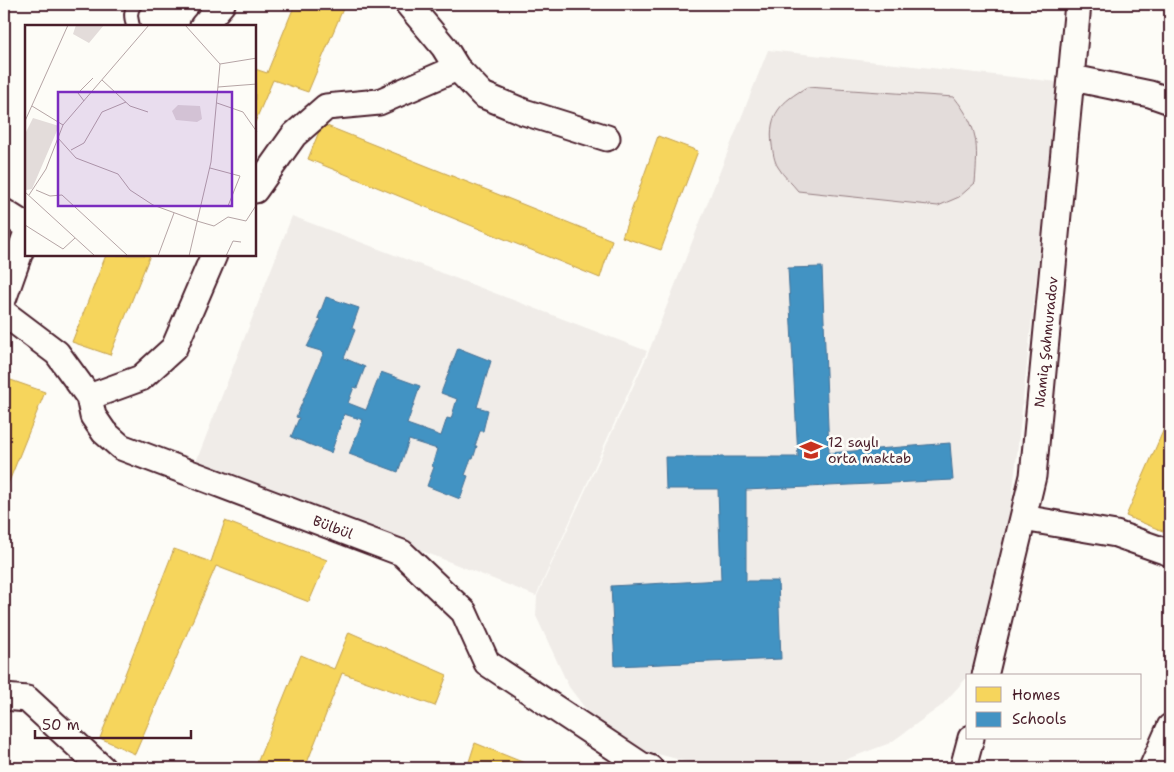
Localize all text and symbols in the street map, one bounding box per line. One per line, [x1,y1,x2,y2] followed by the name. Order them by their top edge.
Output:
[25,25,256,256] inset map
[1030,275,1062,408] street label: Namiq Şahmuradov
[828,433,911,467] place label: 12 saylı orta məktəb
[798,437,824,463] school or university icon: 12 saylı orta məktəb
[310,511,356,543] street label: Bülbül
[966,674,1142,740] legend
[1012,685,1060,705] text: Homes
[35,707,191,739] scale bar
[1012,709,1067,729] text: Schools
[42,715,80,735] text: 50 m

